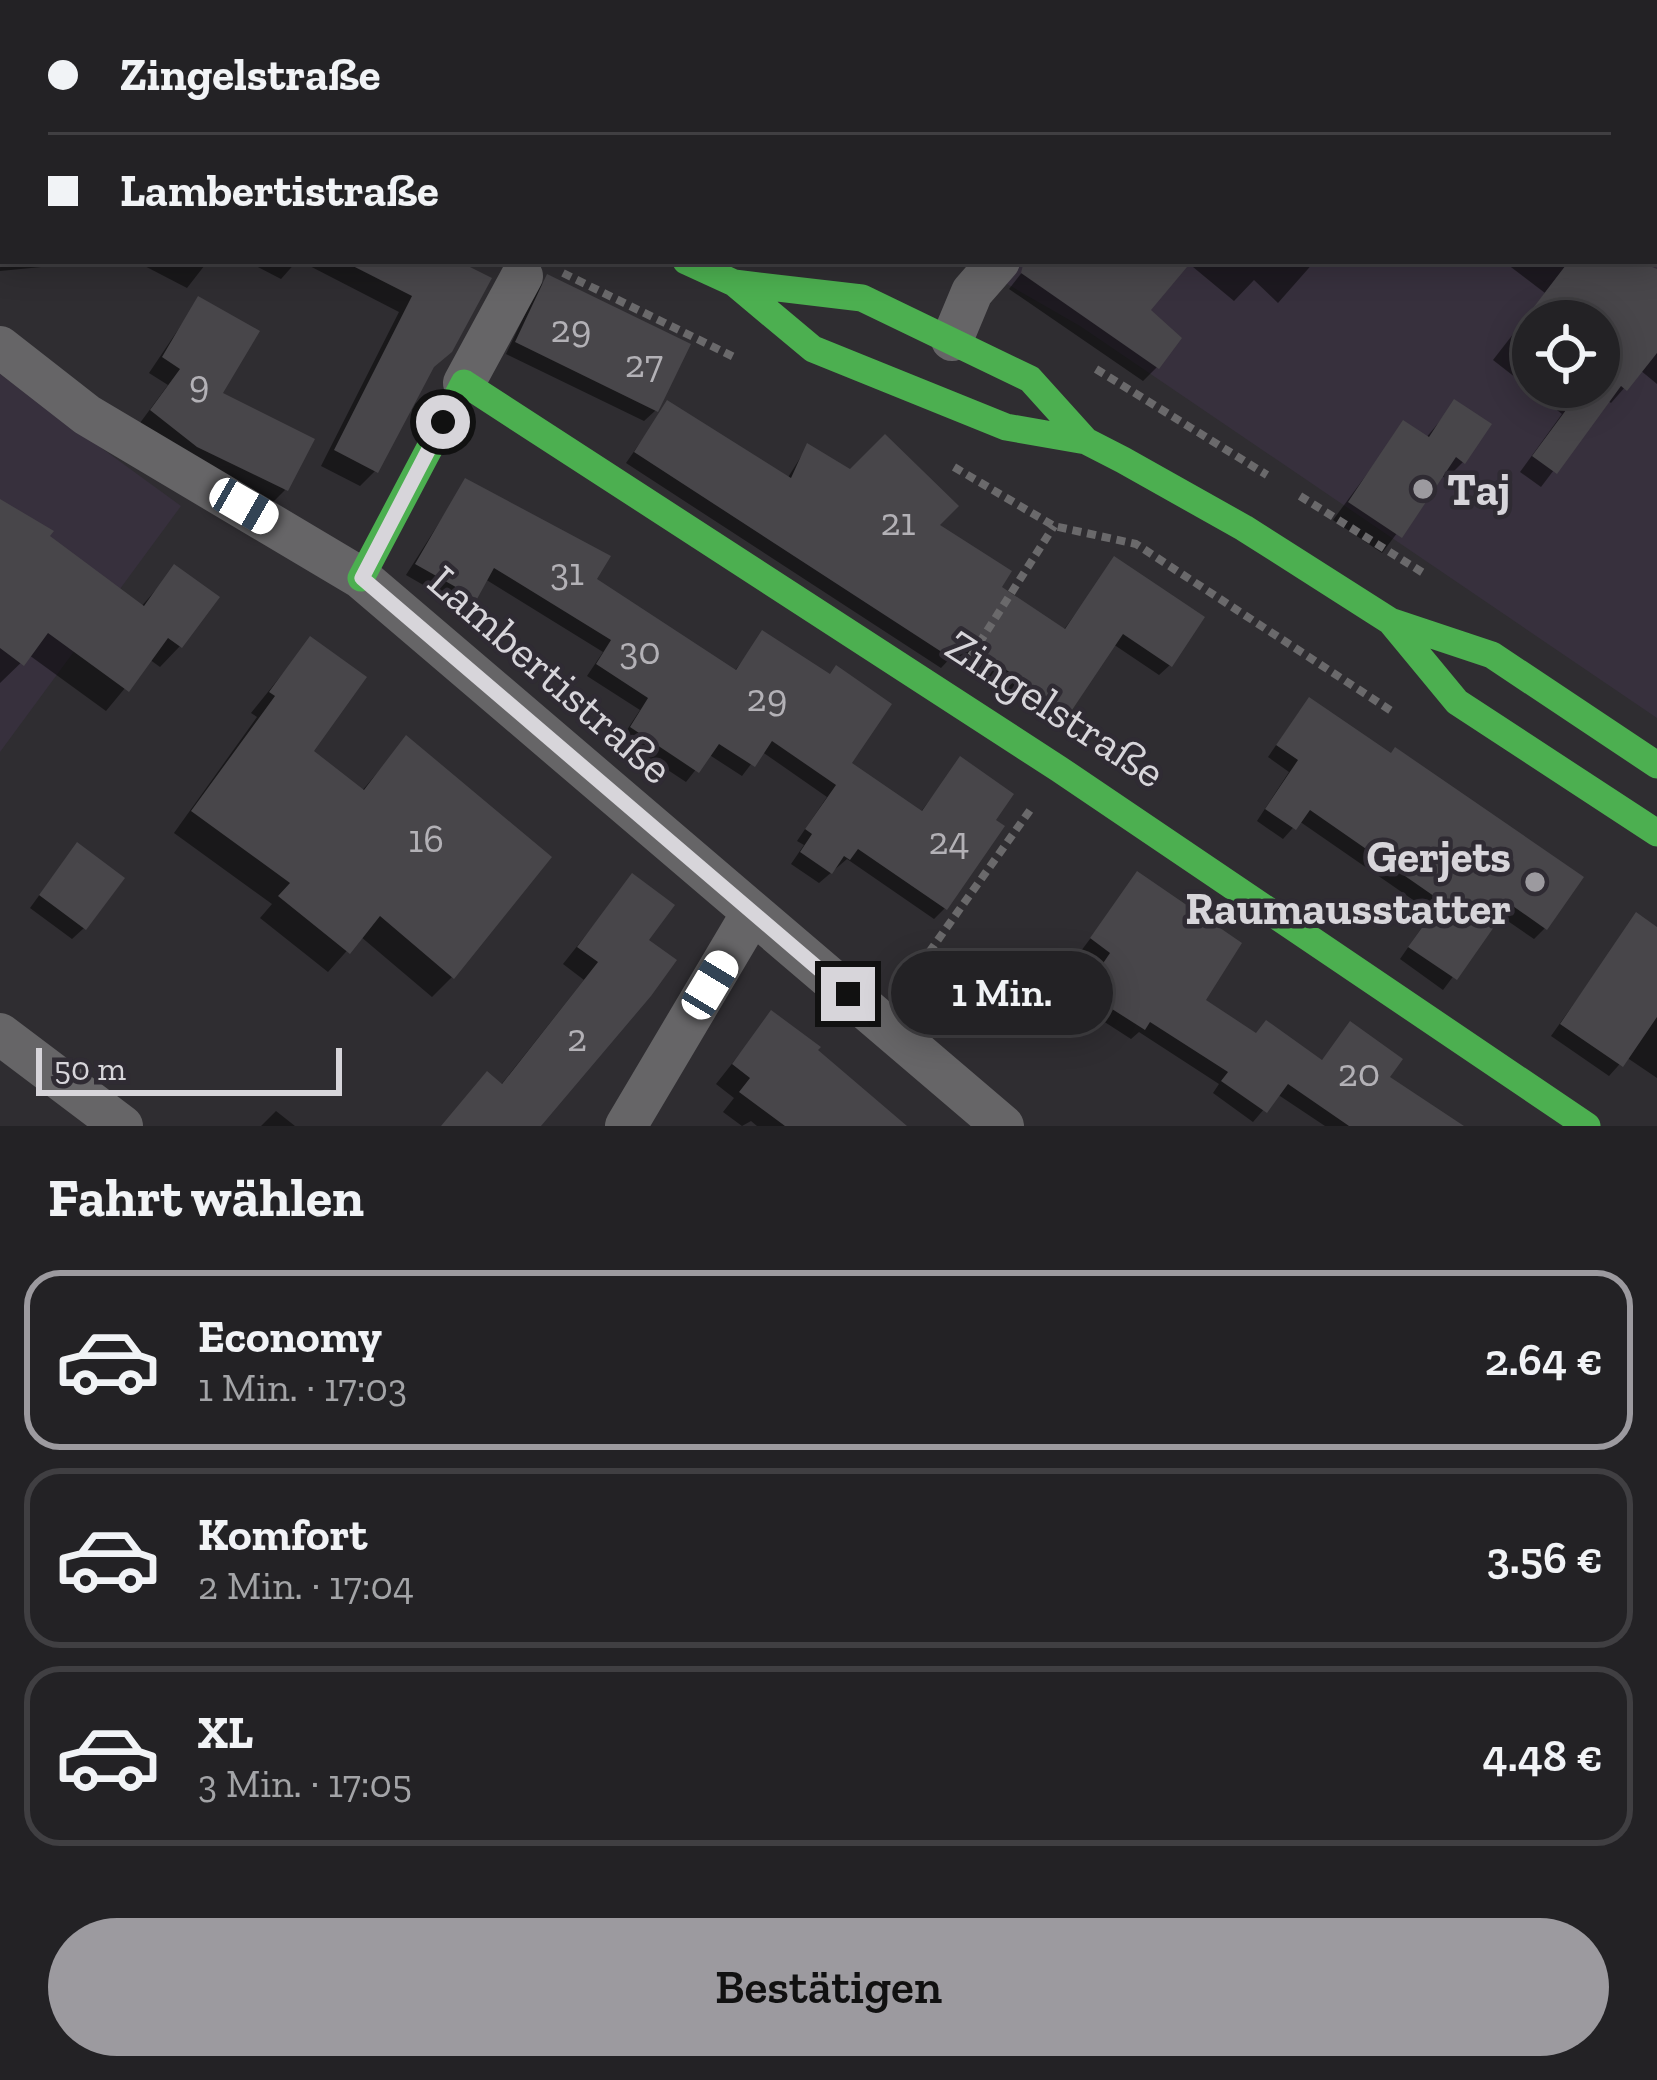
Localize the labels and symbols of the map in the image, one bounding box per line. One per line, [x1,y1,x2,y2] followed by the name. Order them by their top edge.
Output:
[551,305,591,352] house number: 29
[625,340,663,387] house number: 27
[189,360,209,407] house number: 9
[416,395,470,449] route start
[1447,463,1510,517] place label: Taj
[204,472,284,540] car
[1410,476,1436,502] marker: Taj
[880,498,916,545] house number: 21
[550,548,584,595] house number: 31
[417,554,684,796] street label: Lambertistraße
[936,618,1175,799] street label: Zingelstraße
[619,627,661,674] house number: 30
[747,674,787,721] house number: 29
[408,815,444,862] house number: 16
[928,817,970,864] house number: 24
[1185,830,1511,936] place label: Gerjets Raumausstatter
[1522,869,1548,895] marker: Gerjets Raumausstatter
[676,945,744,1025] car
[890,952,1112,1036] callout: 1 Min.
[821,967,875,1021] route end
[567,1014,587,1061] house number: 2
[36,1042,342,1095] scale bar
[1338,1049,1380,1096] house number: 20

